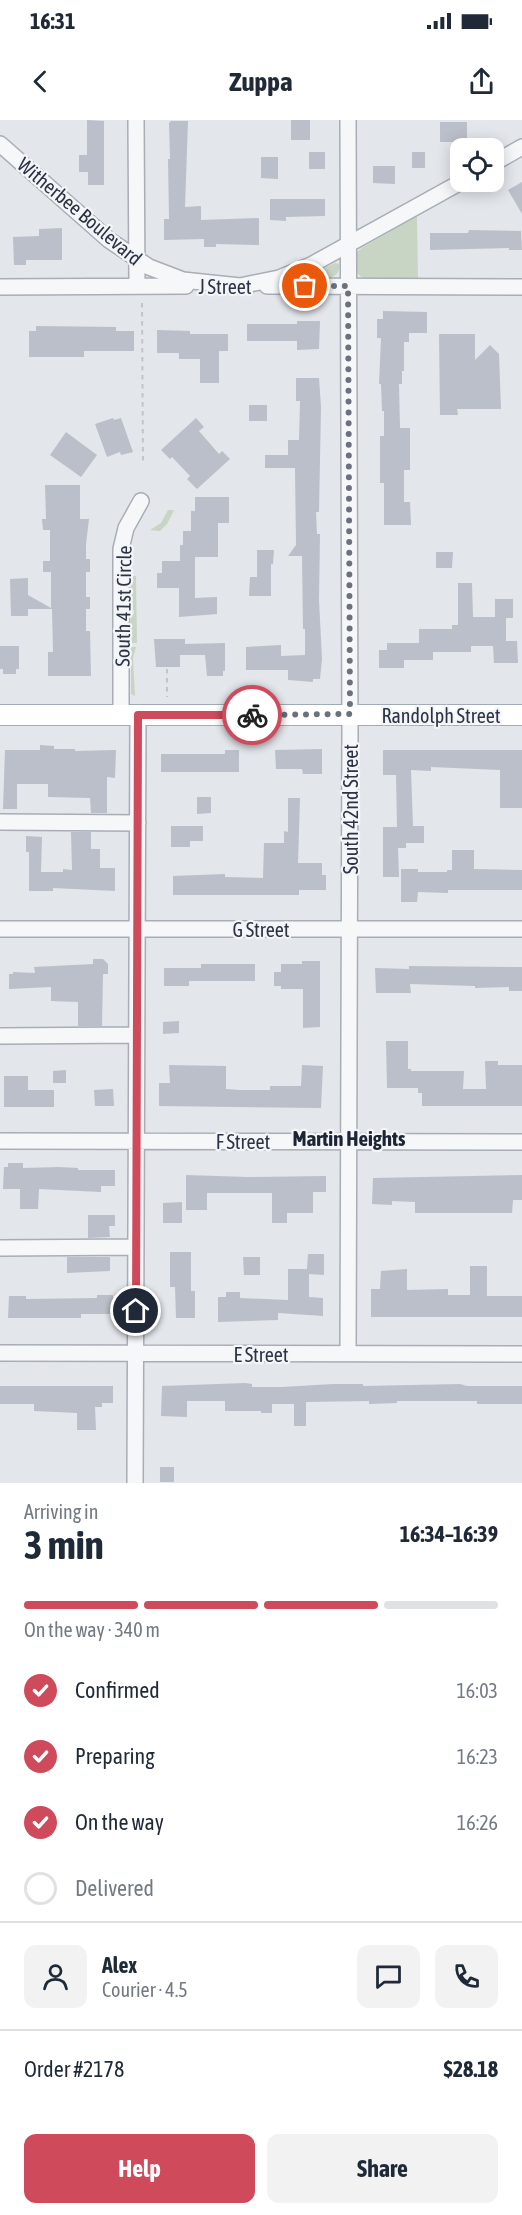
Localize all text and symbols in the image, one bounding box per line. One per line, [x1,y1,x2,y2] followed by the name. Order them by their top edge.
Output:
[30,8,75,34] text: 16:31
[24,65,57,98] icon: back
[465,65,498,98] icon: share
[229,66,293,97] text: Zuppa
[450,138,504,192] map controls
[450,138,504,192] button: locate
[13,152,147,270] street label: Witherbee Boulevard
[279,260,330,311] pin
[288,269,321,302] icon: bag
[198,275,252,298] street label: J Street
[110,545,136,667] street label: South 41st Circle
[222,685,282,745] courier
[236,699,269,732] icon: bike
[382,704,501,727] street label: Randolph Street
[339,744,362,874] street label: South 42nd Street
[232,918,290,941] street label: G Street
[292,1126,406,1150] district label: Martin Heights
[216,1130,271,1153] street label: F Street
[110,1285,161,1336] pin
[119,1294,152,1327] icon: home
[233,1343,289,1366] street label: E Street
[24,1500,98,1523] text: Arriving in
[400,1521,498,1547] text: 16:34–16:39
[24,1523,104,1567] text: 3 min
[24,1618,160,1641] text: On the way · 340 m
[24,1674,57,1707] icon: check
[75,1677,160,1703] text: Confirmed
[456,1679,498,1702] text: 16:03
[24,1740,57,1773] icon: check
[75,1743,155,1769] text: Preparing
[457,1745,498,1768] text: 16:23
[24,1806,57,1839] icon: check
[75,1809,164,1835] text: On the way
[457,1811,498,1834] text: 16:26
[75,1875,154,1901] text: Delivered
[24,1945,87,2008] button: person
[357,1945,420,2008] button: chat
[435,1945,498,2008] button: phone
[102,1952,137,1978] text: Alex
[102,1978,188,2001] text: Courier · 4.5
[24,2056,124,2082] text: Order #2178
[443,2056,498,2082] text: $28.18
[24,2134,255,2203] button: Help
[267,2134,498,2203] button: Share

